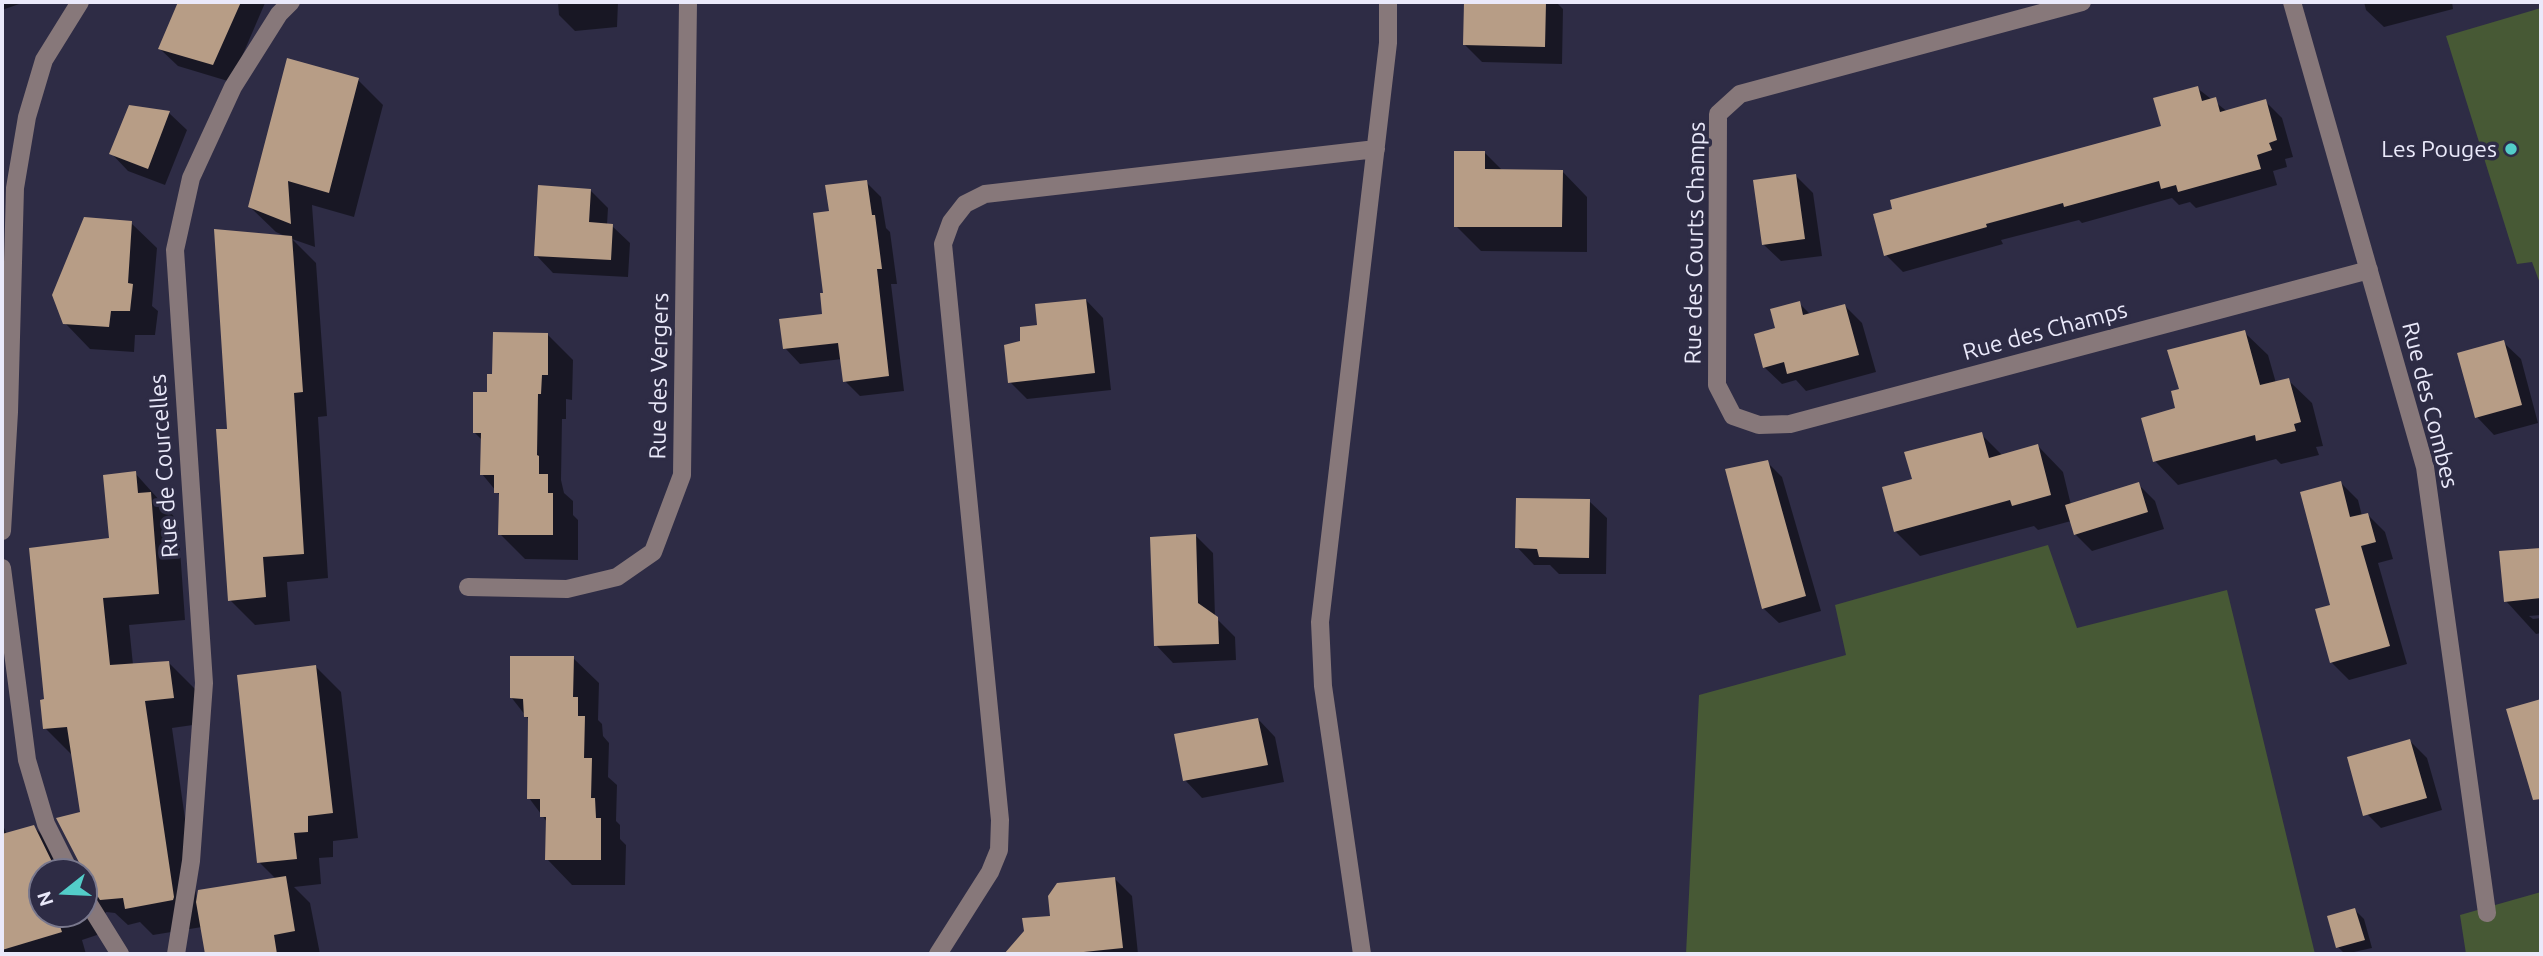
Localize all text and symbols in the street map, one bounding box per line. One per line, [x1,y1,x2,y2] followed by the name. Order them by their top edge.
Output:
[1679,121,1711,365] street label: Rue des Courts Champs
[2381,135,2497,163] place label: Les Pouges
[2503,141,2519,157] marker: Les Pouges
[644,292,674,460] street label: Rue des Vergers
[1960,296,2130,366] street label: Rue des Champs
[2396,319,2464,491] street label: Rue des Combes
[144,373,184,559] street label: Rue de Courcelles
[28,858,98,928] north arrow
[32,889,58,909] text: N

